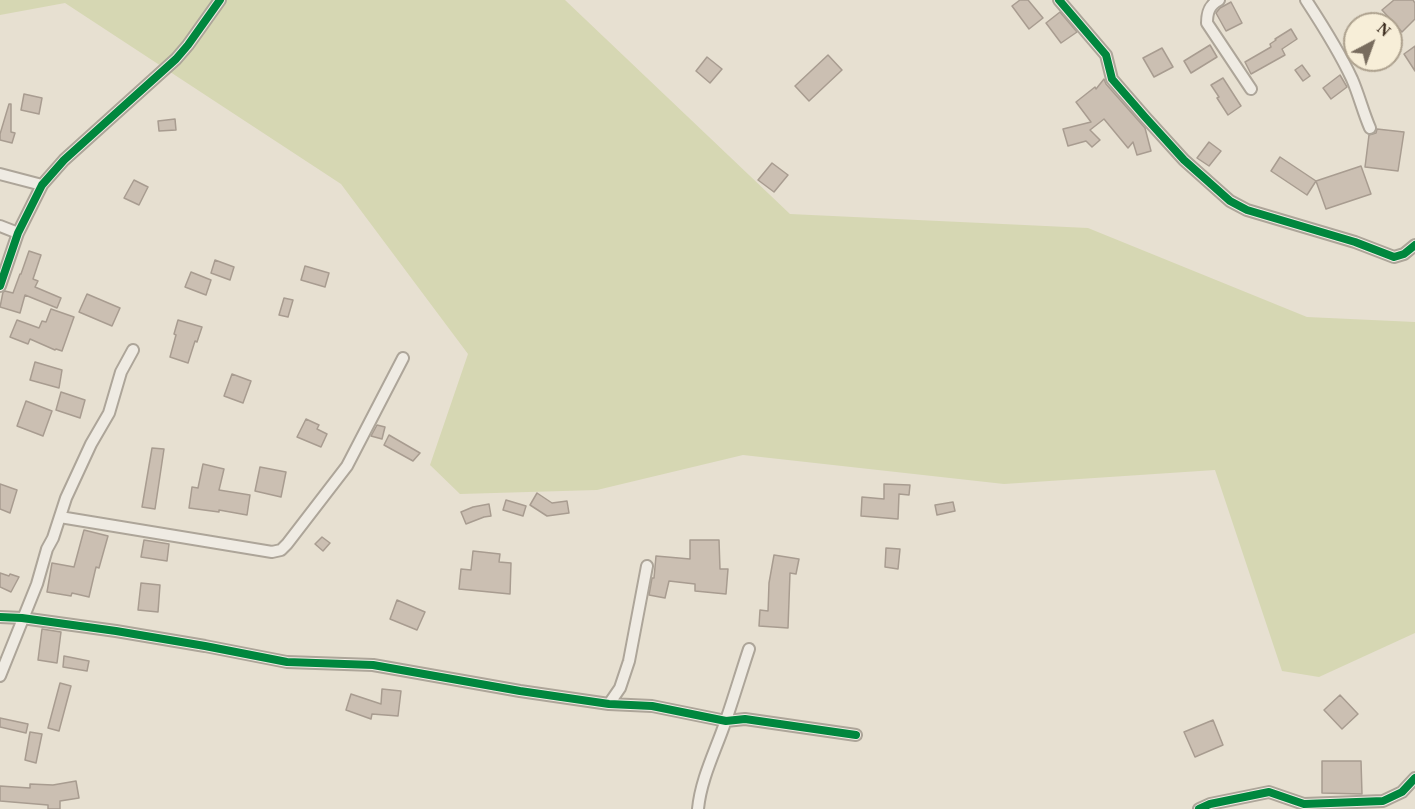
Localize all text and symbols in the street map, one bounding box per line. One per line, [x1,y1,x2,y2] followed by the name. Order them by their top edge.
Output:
[1343,12,1403,72] north arrow
[1374,19,1394,40] text: N

